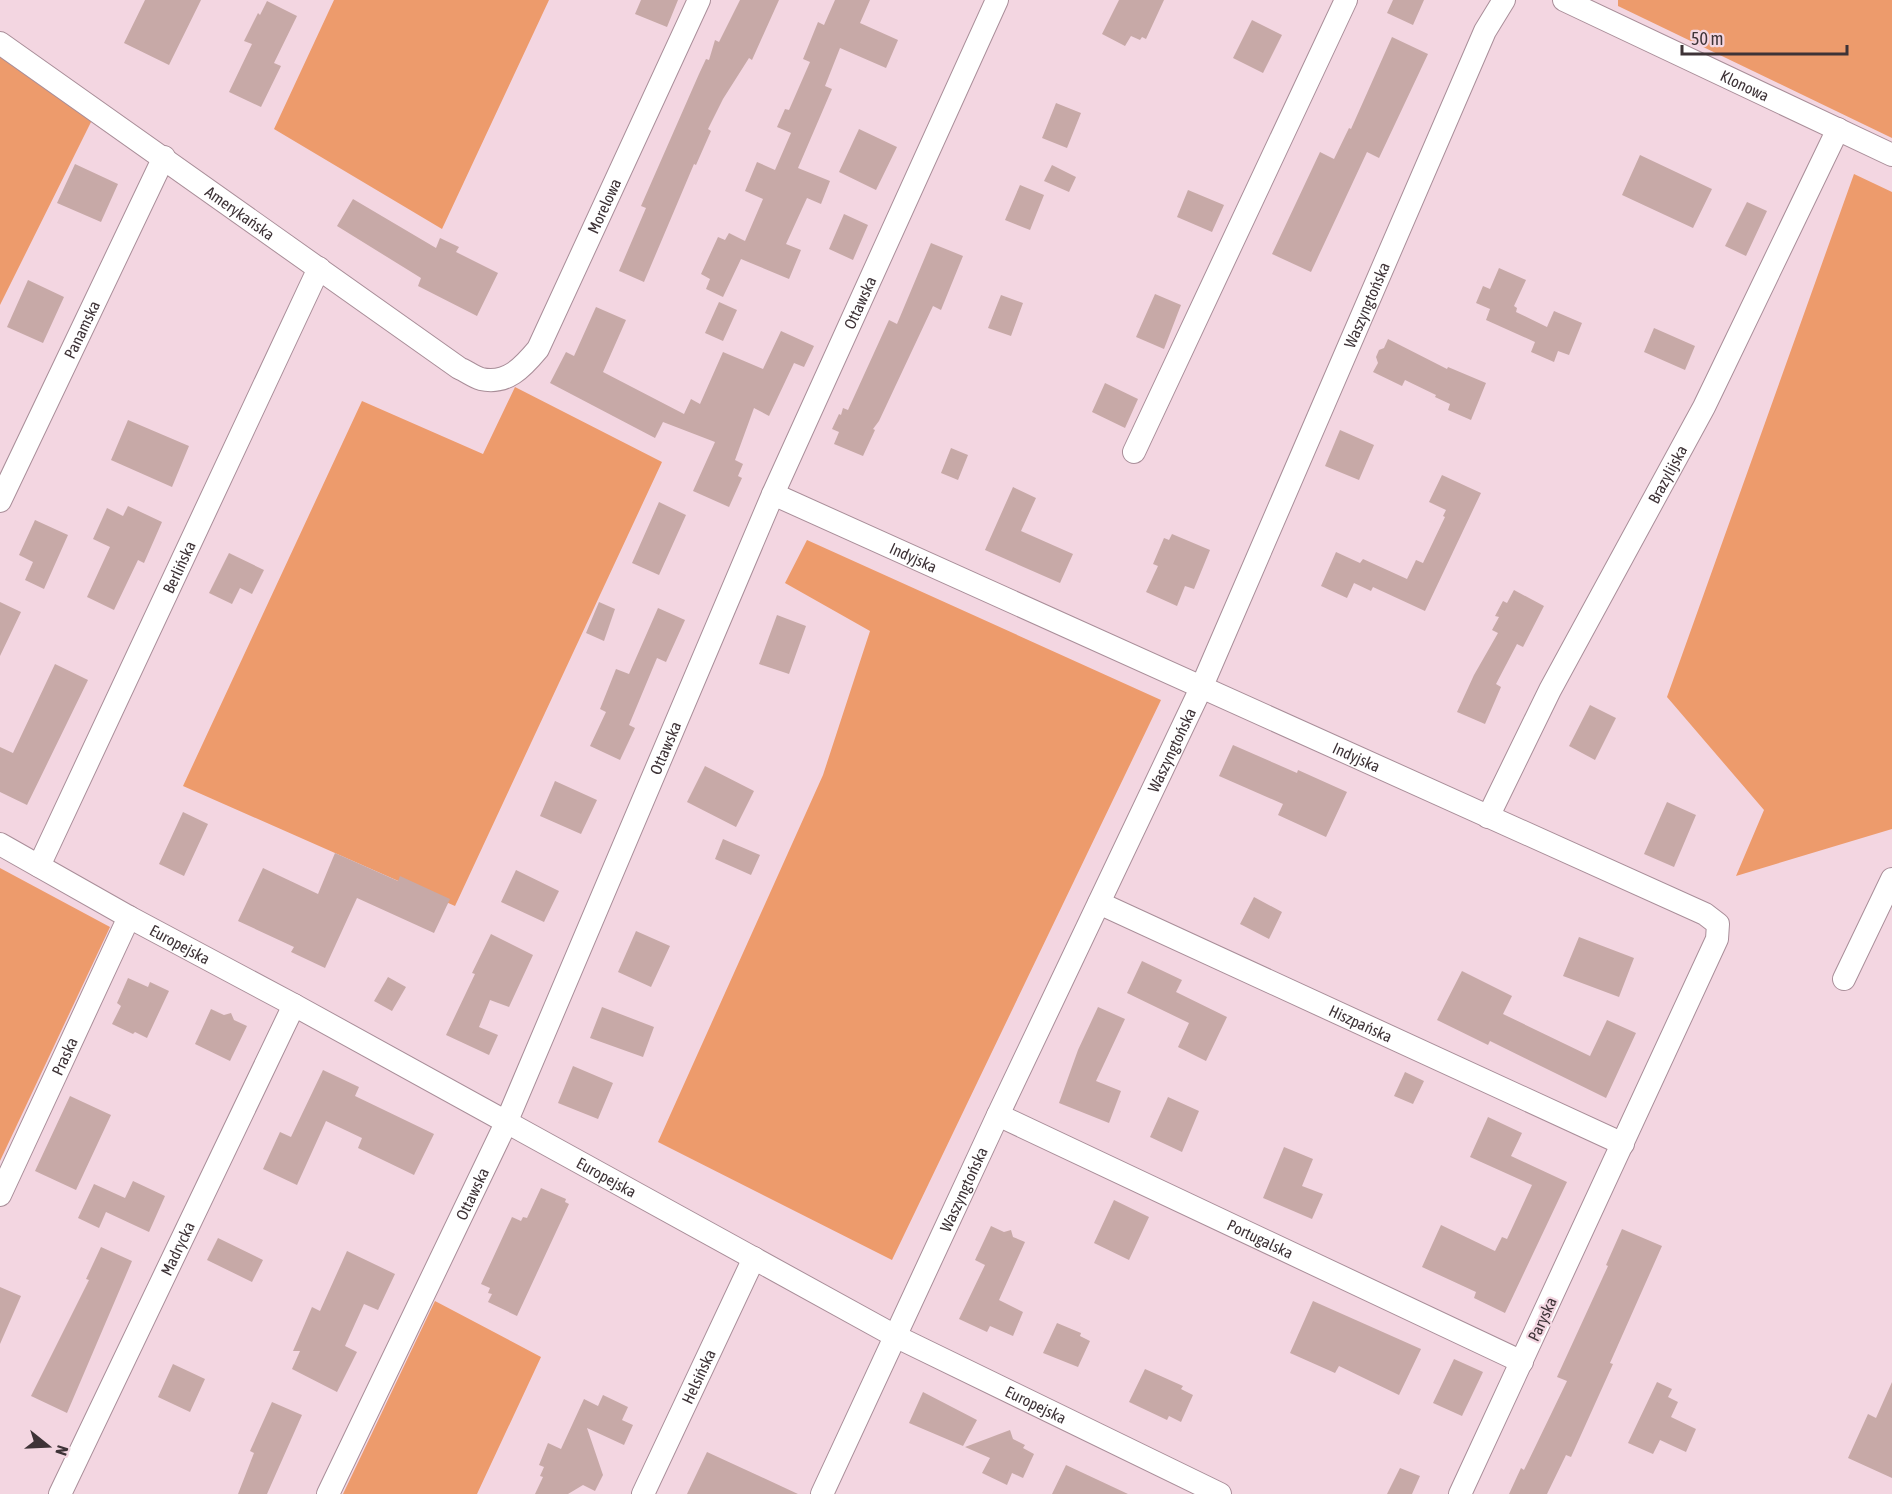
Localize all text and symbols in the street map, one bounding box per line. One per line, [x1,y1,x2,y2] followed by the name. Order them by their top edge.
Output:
[1682,18,1847,56] scale bar
[1691,28,1723,49] text: 50 m
[1718,66,1772,105] street label: Klonowa
[584,176,624,236] street label: Morelowa
[202,182,278,243] street label: Amerykańska
[1340,260,1393,350] street label: Waszyngtońska
[840,273,880,332] street label: Ottawska
[60,298,103,361] street label: Panamska
[1644,442,1691,506] street label: Brazylijska
[159,538,199,596] street label: Berlińska
[887,539,940,576] street label: Indyjska
[1144,705,1199,795] street label: Waszyngtońska
[646,719,684,777] street label: Ottawska
[1330,738,1383,775] street label: Indyjska
[147,921,213,968] street label: Europejska
[1326,1001,1395,1046] street label: Hiszpańska
[48,1034,81,1078] street label: Praska
[936,1144,991,1234] street label: Waszyngtońska
[573,1153,640,1201] street label: Europejska
[452,1165,492,1223] street label: Ottawska
[1225,1215,1296,1262] street label: Portugalska
[157,1219,198,1278] street label: Madrycka
[1524,1294,1561,1344] street label: Paryska
[678,1346,719,1406] street label: Helsińska
[1002,1382,1069,1427] street label: Europejska
[18,1416,78,1476] north arrow
[52,1443,72,1458] text: N

